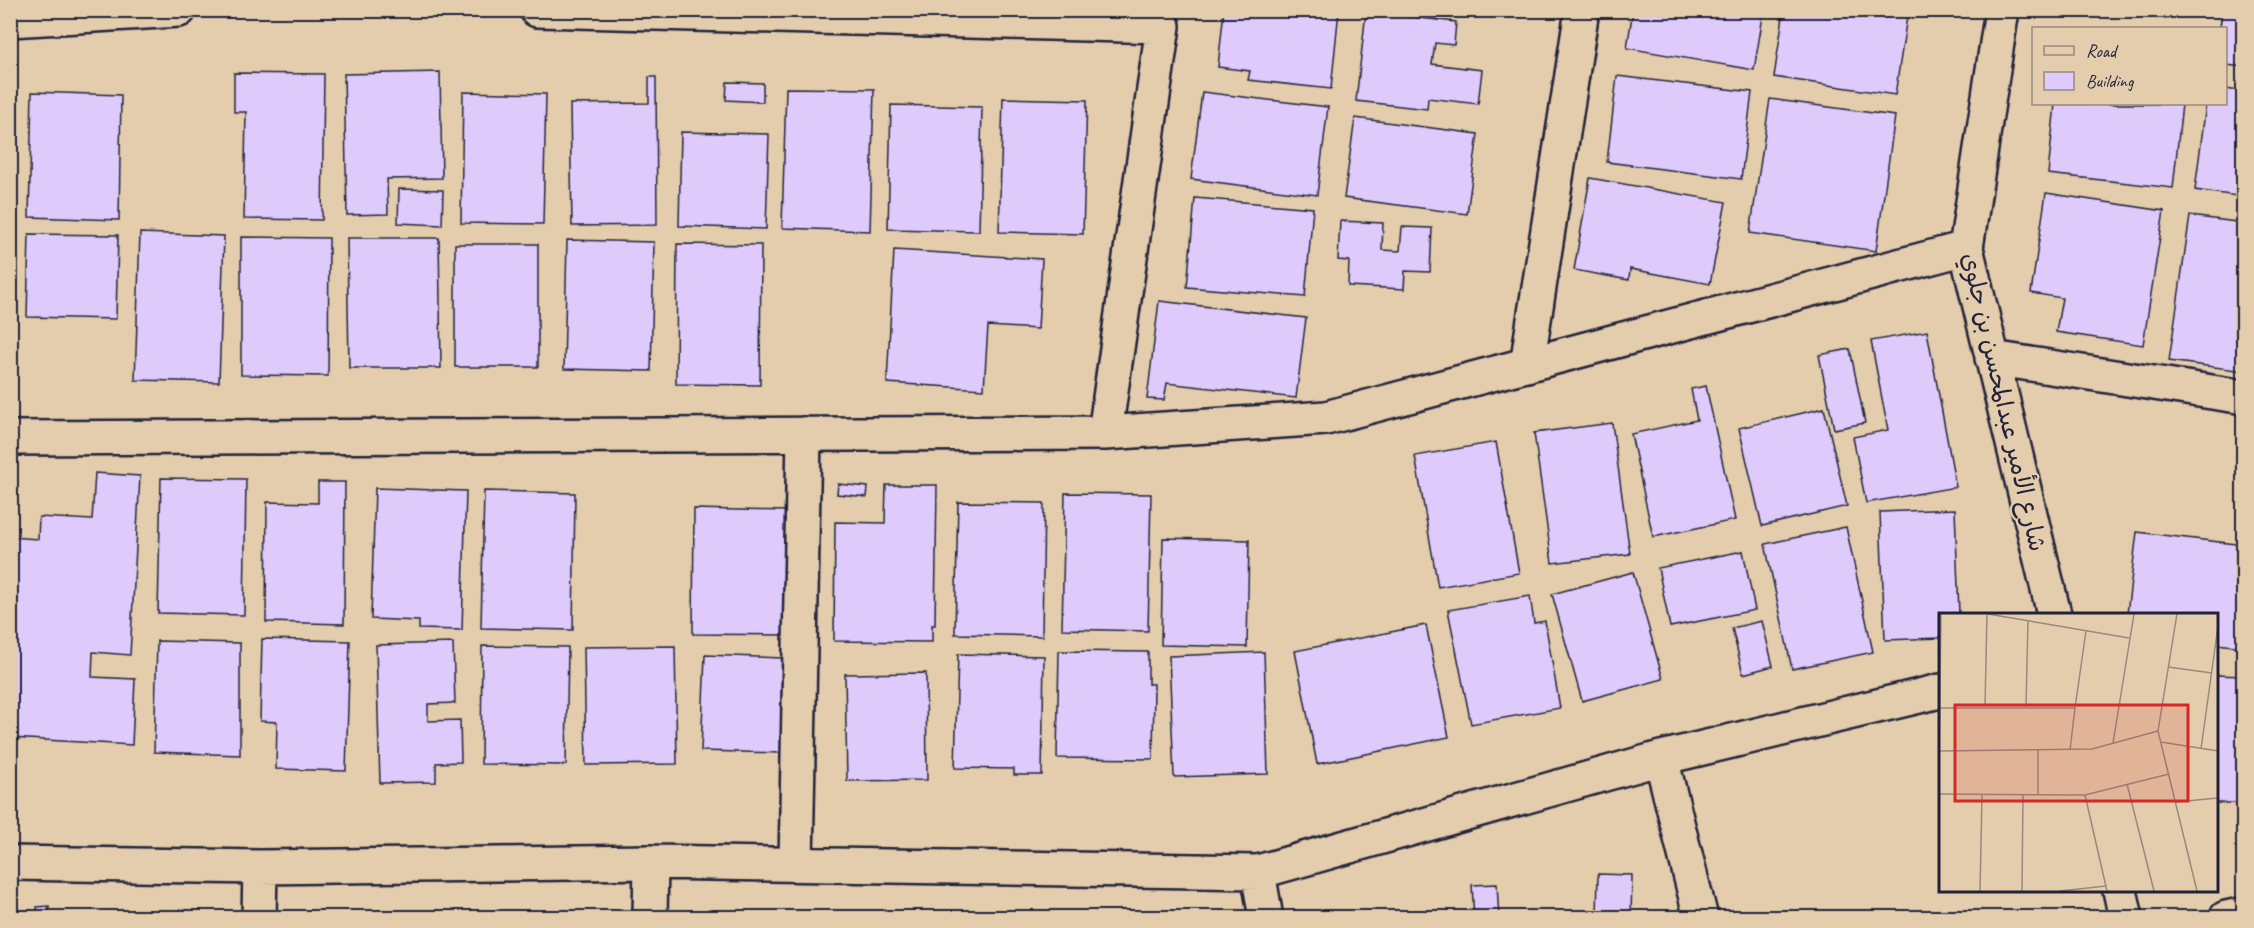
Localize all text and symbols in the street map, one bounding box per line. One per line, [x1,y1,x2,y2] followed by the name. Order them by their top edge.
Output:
[2032,27,2227,105] legend
[2086,40,2119,62] text: Road
[2086,70,2135,92] text: Building
[1953,249,2055,555] street label: شارع الأمير عبدالمحسن بن جلوي
[1939,613,2218,892] inset map

